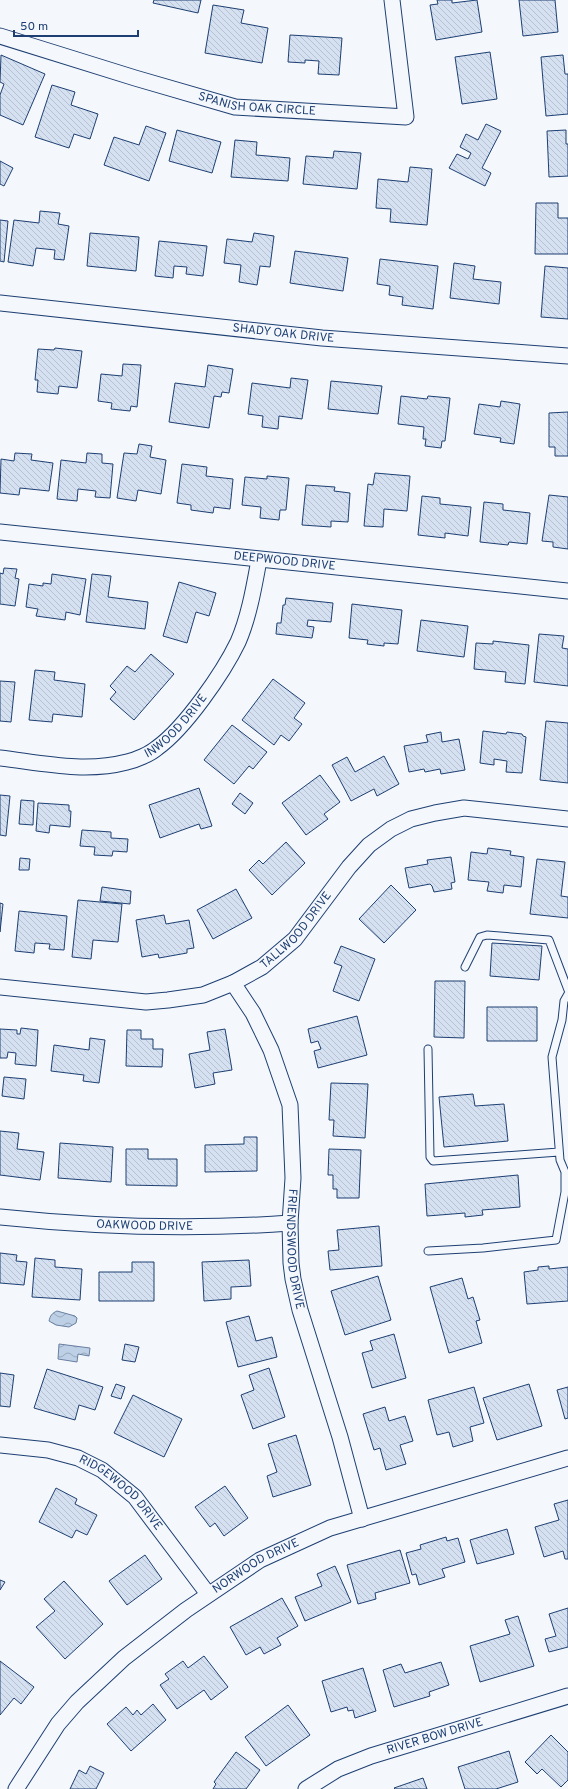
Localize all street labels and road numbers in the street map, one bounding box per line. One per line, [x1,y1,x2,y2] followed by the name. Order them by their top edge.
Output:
[196,89,316,120] street label: SPANISH OAK CIRCLE
[232,320,335,347] street label: SHADY OAK DRIVE
[233,548,336,575] street label: DEEPWOOD DRIVE
[142,691,211,762] street label: INWOOD DRIVE
[257,889,336,973] street label: TALLWOOD DRIVE
[282,1188,308,1311] street label: FRIENDSWOOD DRIVE
[96,1217,193,1235] street label: OAKWOOD DRIVE
[76,1452,166,1534] street label: RIDGEWOOD DRIVE
[210,1535,302,1598] street label: NORWOOD DRIVE
[385,1714,485,1759] street label: RIVER BOW DRIVE

